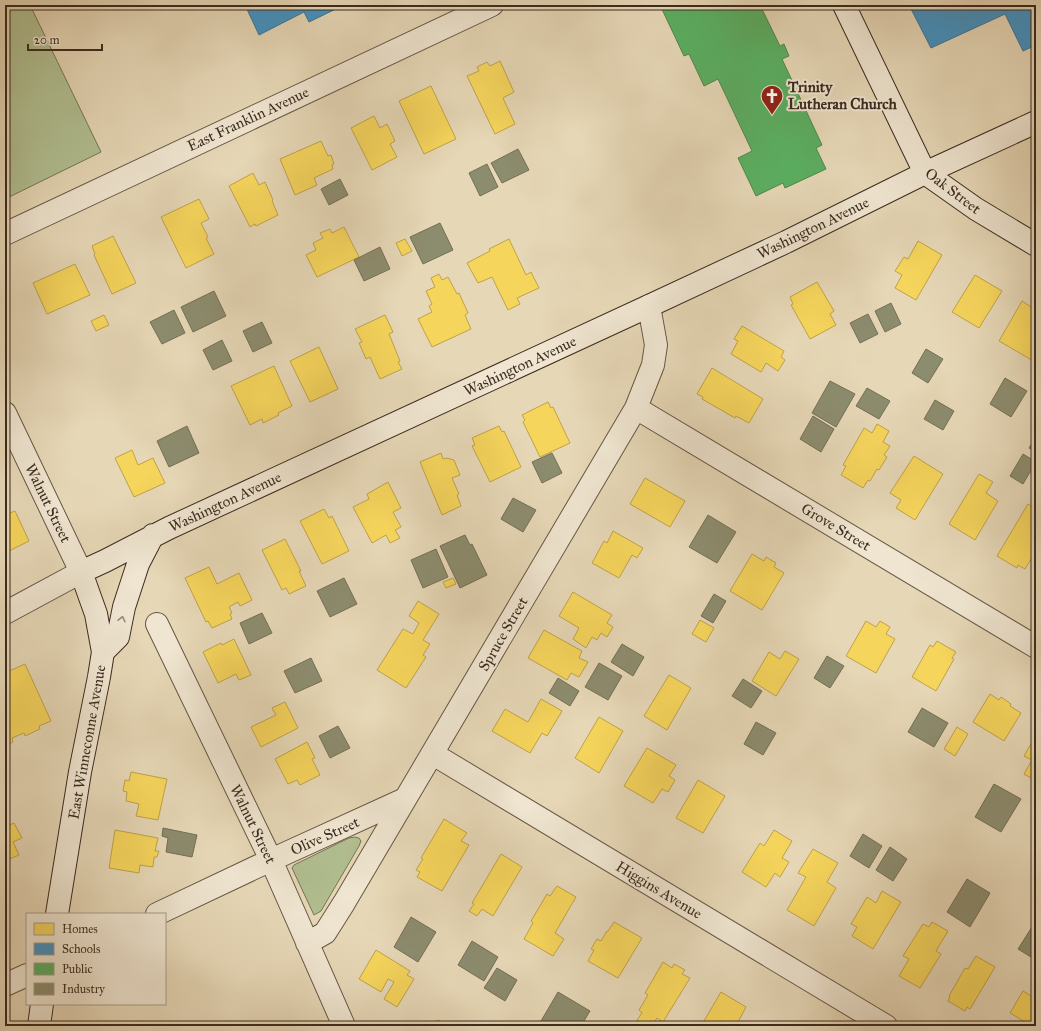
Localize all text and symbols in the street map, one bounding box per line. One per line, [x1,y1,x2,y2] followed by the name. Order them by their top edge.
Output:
[28,26,102,52] scale bar
[34,33,60,47] text: 20 m
[787,78,898,113] place label: Trinity Lutheran Church
[184,83,312,155] street label: East Franklin Avenue
[759,83,785,116] church icon: Trinity Lutheran Church
[922,164,985,218] street label: Oak Street
[754,193,872,263] street label: Washington Avenue
[461,332,579,400] street label: Washington Avenue
[21,461,75,546] street label: Walnut Street
[166,468,284,536] street label: Washington Avenue
[798,499,875,555] street label: Grove Street
[474,593,532,674] street label: Spruce Street
[117,616,125,623] one-way arrow
[65,663,109,821] street label: East Winneconne Avenue
[226,782,280,867] street label: Walnut Street
[288,813,363,859] street label: Olive Street
[613,857,705,923] street label: Higgins Avenue
[26,913,166,1005] legend
[62,922,98,936] text: Homes
[62,942,100,956] text: Schools
[62,962,93,976] text: Public
[62,982,105,996] text: Industry

